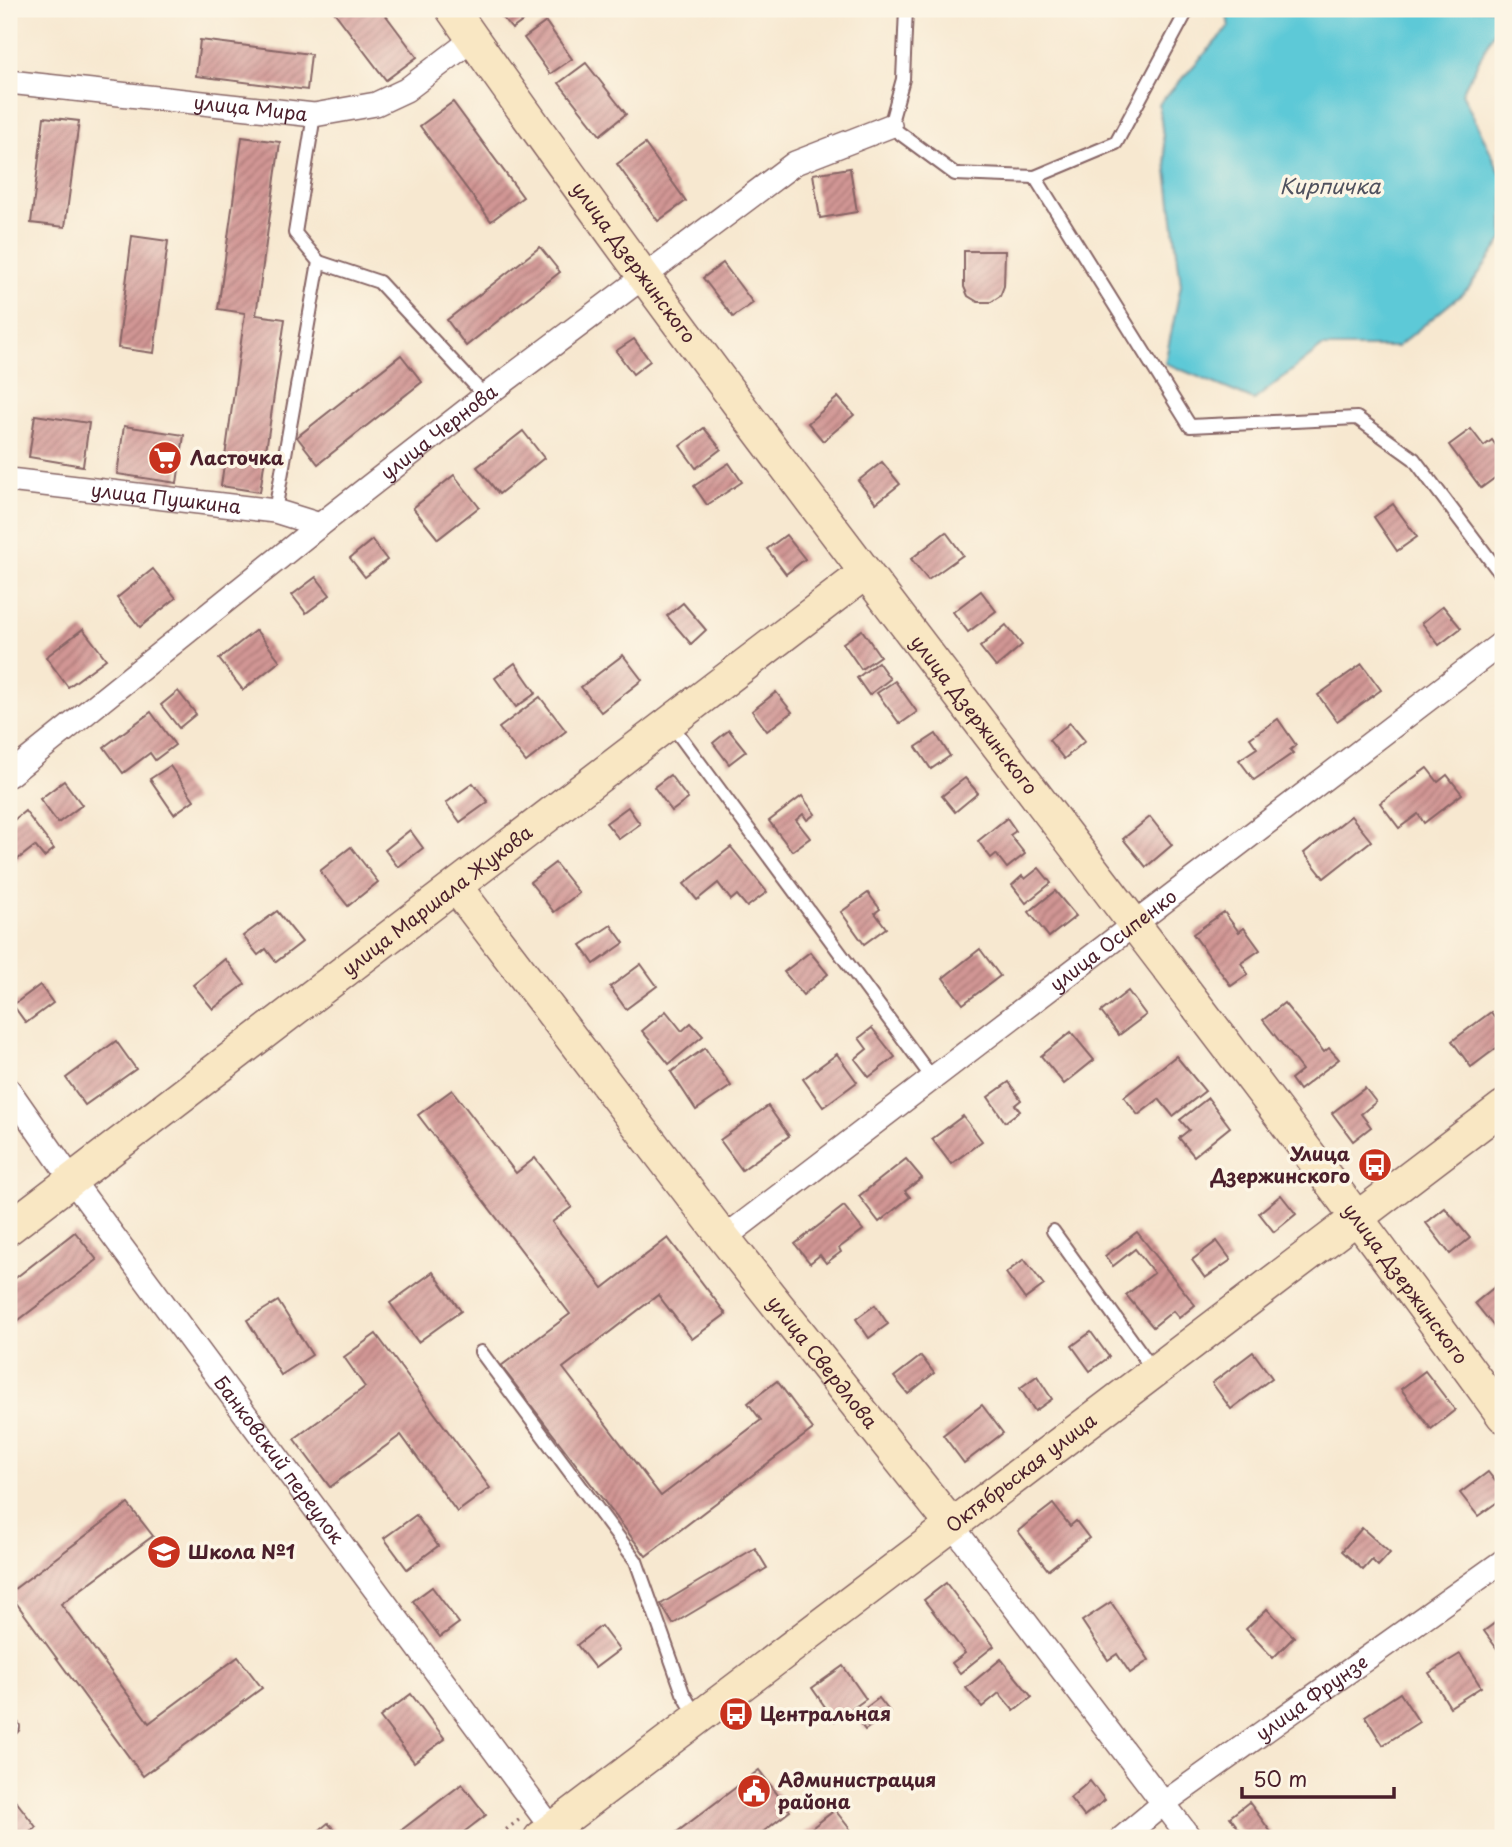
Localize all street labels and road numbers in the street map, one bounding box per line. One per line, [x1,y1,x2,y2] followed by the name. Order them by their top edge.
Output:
[192,87,309,127] street label: улица Мира
[566,175,703,349] street label: улица Дзержинского
[374,377,503,486] street label: улица Чернова
[90,475,243,520] street label: улица Пушкина
[905,628,1045,800] street label: улица Дзержинского
[335,818,538,982] street label: улица Маршала Жукова
[1043,882,1182,997] street label: улица Осипенко
[1337,1197,1476,1369] street label: улица Дзержинского
[762,1289,885,1434] street label: улица Свердлова
[208,1369,352,1550] street label: Банковский переулок
[939,1406,1102,1538] street label: Октябрьская улица
[1249,1647,1373,1747] street label: улица Фрунзе

